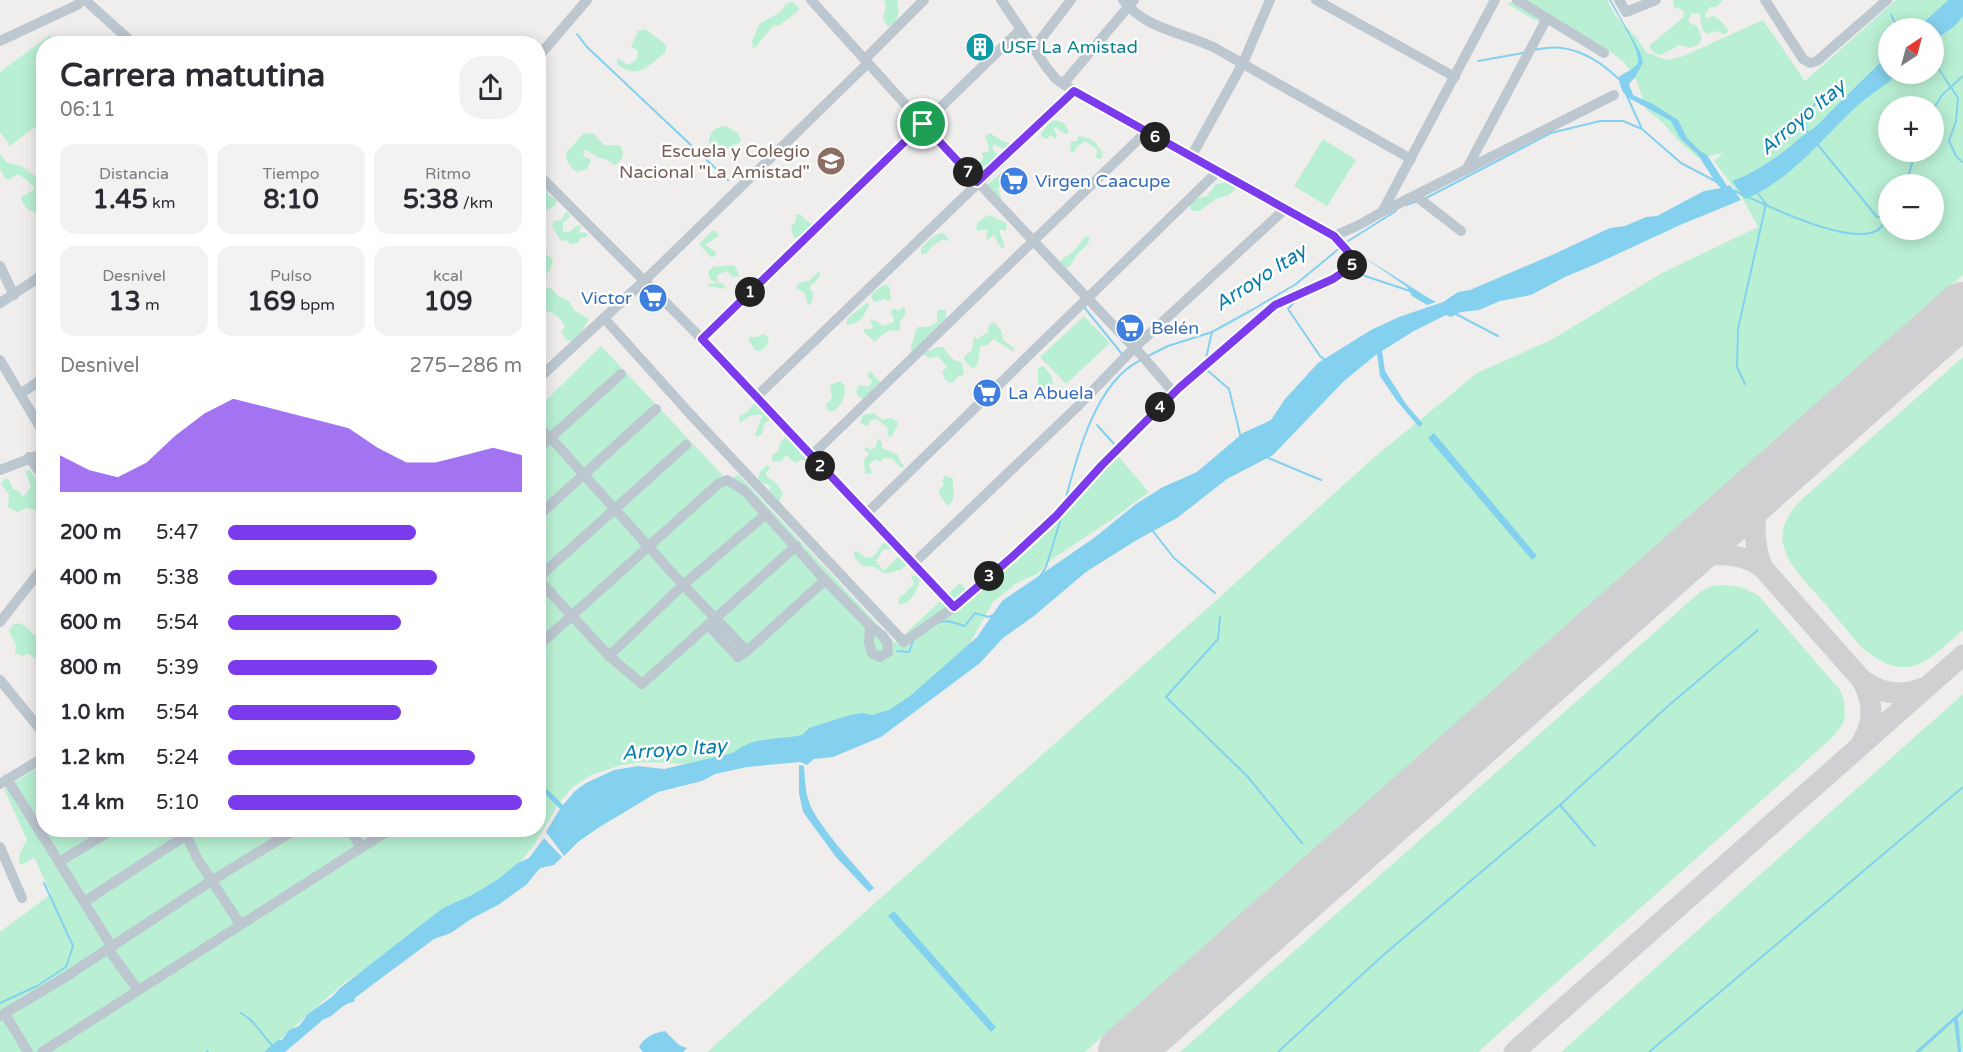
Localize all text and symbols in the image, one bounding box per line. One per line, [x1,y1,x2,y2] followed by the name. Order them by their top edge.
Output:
[1878,18,1944,84] north arrow
[1878,18,1944,240] map controls
[964,31,996,63] building icon: USF La Amistad
[1001,36,1138,58] place label: USF La Amistad
[60,56,325,95] text: Carrera matutina
[459,56,522,119] button: share
[1755,73,1852,161] water label: Arroyo Itay
[1878,96,1944,162] button: +
[60,98,115,122] text: 06:11
[897,98,948,149] pin
[906,107,939,140] icon: arrive
[1140,122,1170,152] pin: 6
[1150,127,1160,147] text: 6
[619,140,810,183] place label: Escuela y Colegio Nacional "La Amistad"
[815,145,847,177] school or university icon: Escuela y Colegio Nacional "La Amistad"
[953,157,983,187] pin: 7
[963,162,973,182] text: 7
[99,164,169,184] text: Distancia
[262,164,320,184] text: Tiempo
[425,164,471,184] text: Ritmo
[998,165,1030,197] supermarket icon: Virgen Caacupe
[1035,170,1170,192] place label: Virgen Caacupe
[1878,174,1944,240] button: −
[93,184,148,215] text: 1.45
[263,184,319,215] text: 8:10
[403,184,459,215] text: 5:38
[148,193,175,213] text: km
[459,193,493,213] text: /km
[1210,238,1313,316] water label: Arroyo Itay
[1337,250,1367,280] pin: 5
[1347,255,1357,275] text: 5
[102,266,166,286] text: Desnivel
[270,266,312,286] text: Pulso
[433,266,463,286] text: kcal
[735,277,765,307] pin: 1
[637,282,669,314] supermarket icon: Victor
[745,282,755,302] text: 1
[108,286,141,317] text: 13
[247,286,296,317] text: 169
[424,286,472,317] text: 109
[581,287,632,309] place label: Victor
[141,295,160,315] text: m
[296,295,335,315] text: bpm
[1114,312,1146,344] supermarket icon: Belén
[1151,317,1199,339] place label: Belén
[60,354,139,378] text: Desnivel
[409,354,522,378] text: 275–286 m
[971,377,1003,409] supermarket icon: La Abuela
[1008,382,1094,404] place label: La Abuela
[1145,392,1175,422] pin: 4
[1155,397,1165,417] text: 4
[805,451,835,481] pin: 2
[815,456,825,476] text: 2
[60,521,121,545] text: 200 m
[156,521,199,545] text: 5:47
[974,561,1004,591] pin: 3
[60,566,121,590] text: 400 m
[156,566,199,590] text: 5:38
[984,566,994,586] text: 3
[60,611,121,635] text: 600 m
[156,611,199,635] text: 5:54
[60,656,121,680] text: 800 m
[156,656,199,680] text: 5:39
[60,701,125,725] text: 1.0 km
[156,701,199,725] text: 5:54
[621,734,729,766] water label: Arroyo Itay
[60,746,125,770] text: 1.2 km
[156,746,199,770] text: 5:24
[60,791,124,815] text: 1.4 km
[156,791,199,815] text: 5:10

